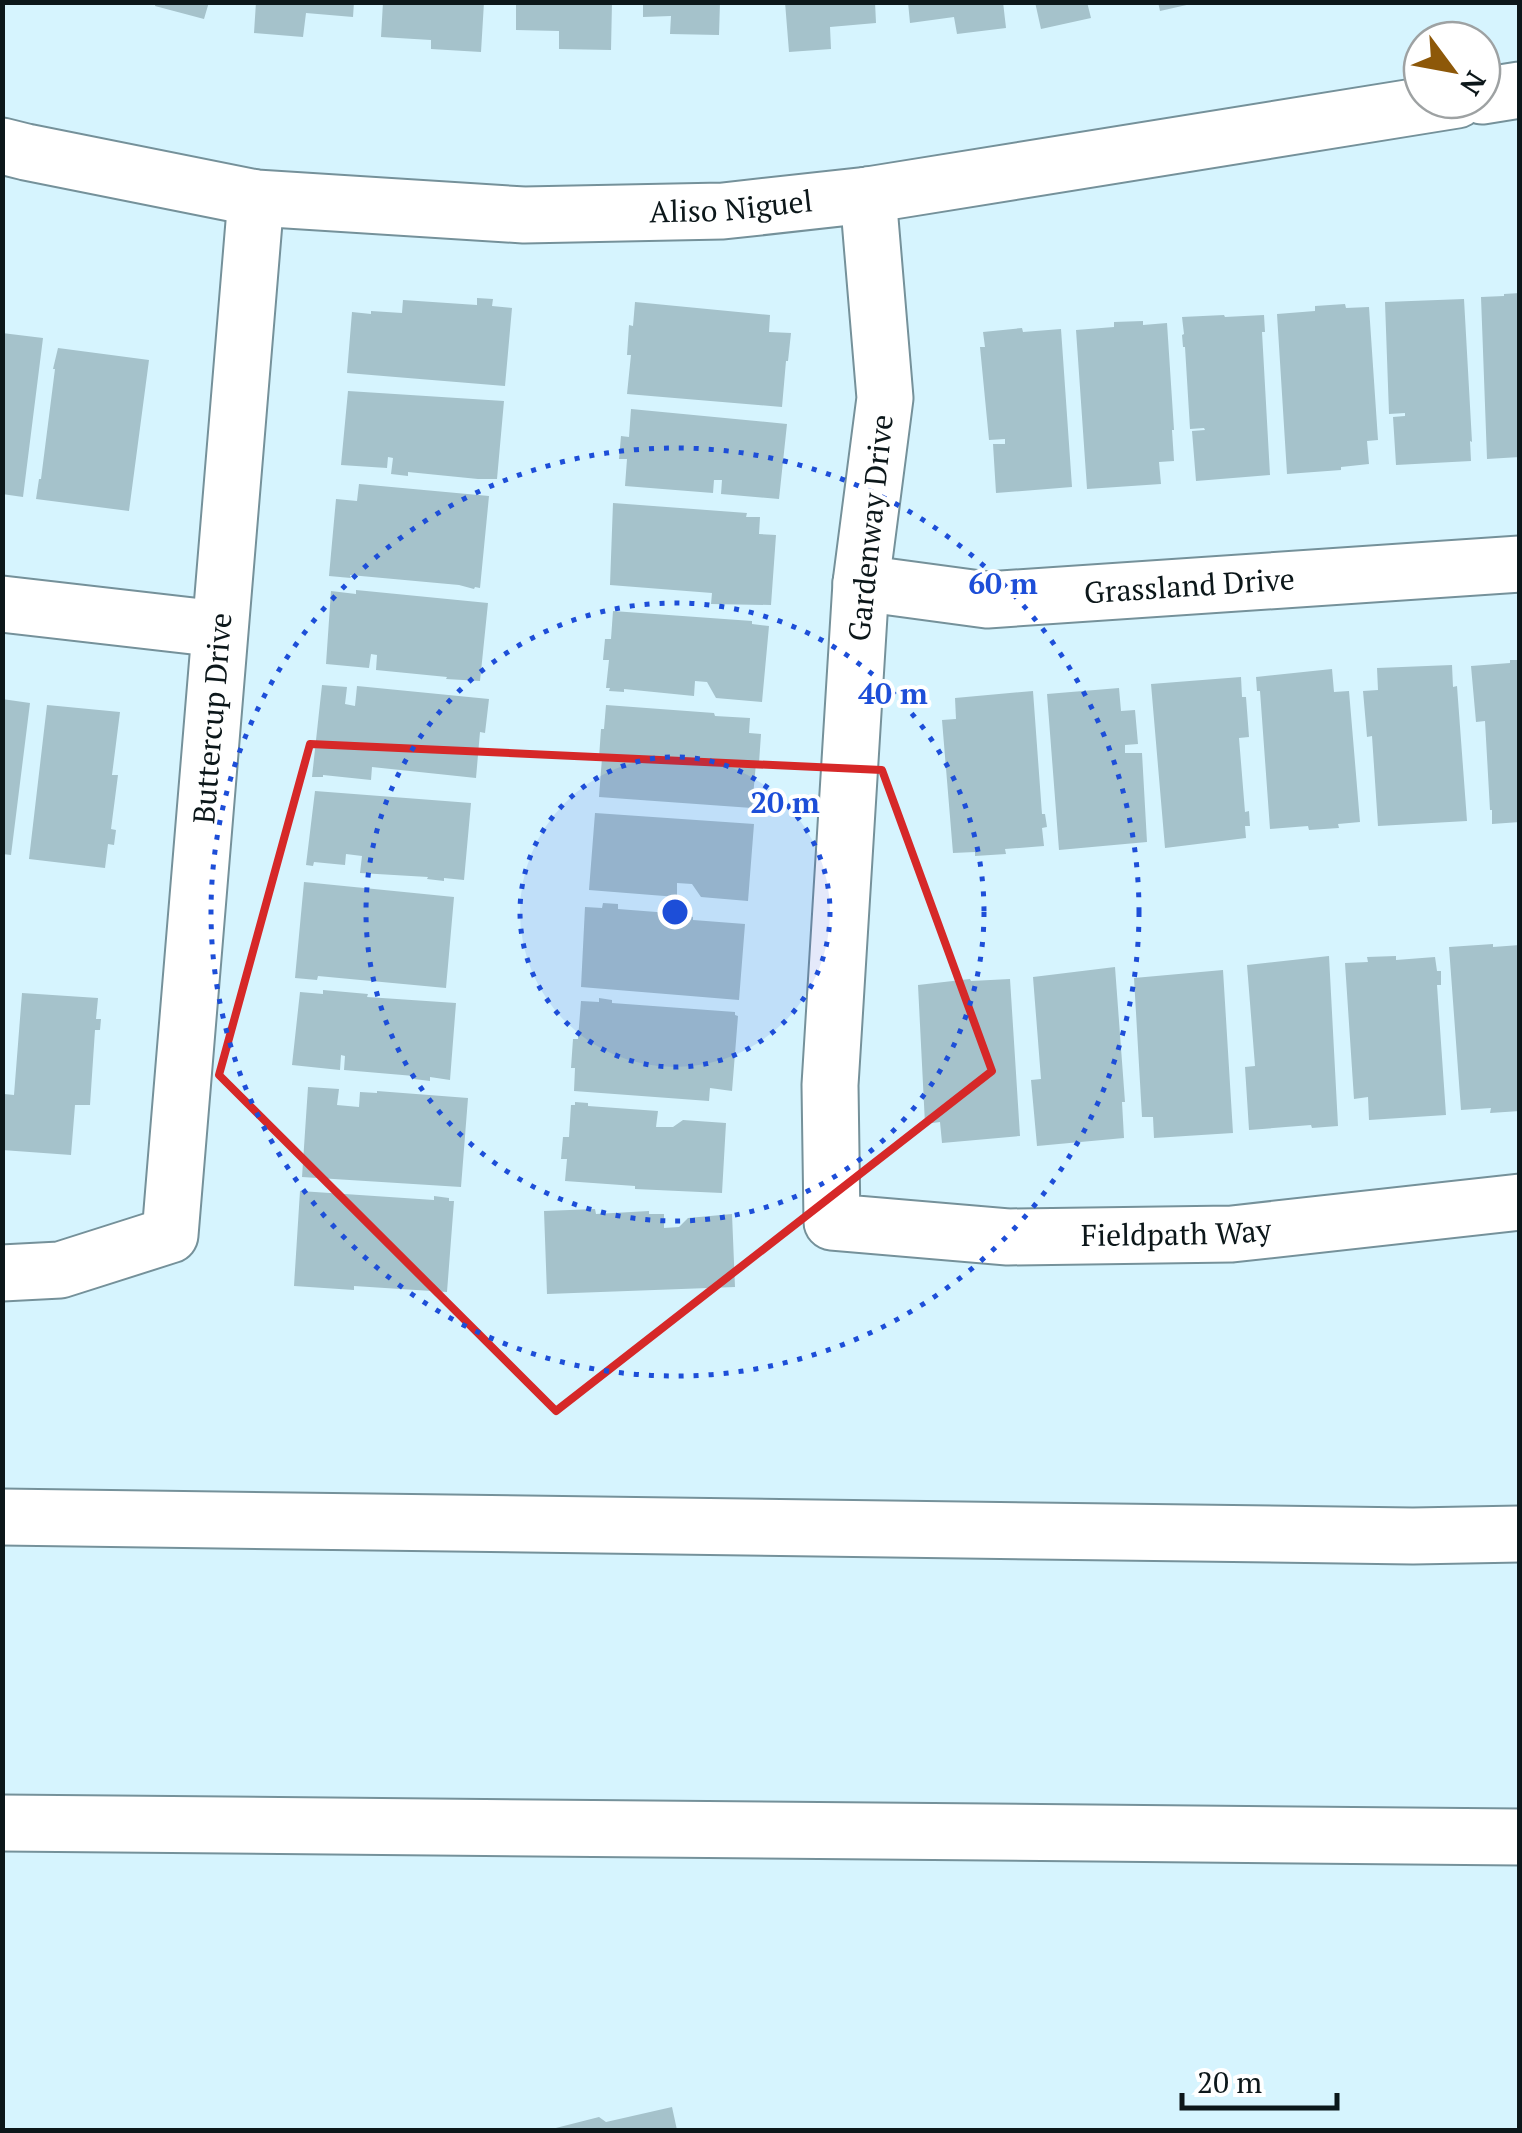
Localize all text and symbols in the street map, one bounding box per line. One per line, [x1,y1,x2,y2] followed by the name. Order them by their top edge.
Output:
[1402,20,1502,120] north arrow
[1452,65,1495,102] text: N
[649,180,814,231] street label: Aliso Niguel
[838,412,902,643] street label: Gardenway Drive
[1083,558,1296,612] street label: Grassland Drive
[968,563,1038,603] text: 60 m
[183,611,241,825] street label: Buttercup Drive
[858,673,928,713] text: 40 m
[750,782,820,822] text: 20 m
[657,894,693,930] centre of rings
[1080,1209,1274,1255] street label: Fieldpath Way
[1182,2048,1337,2110] scale bar
[1197,2062,1262,2102] text: 20 m

